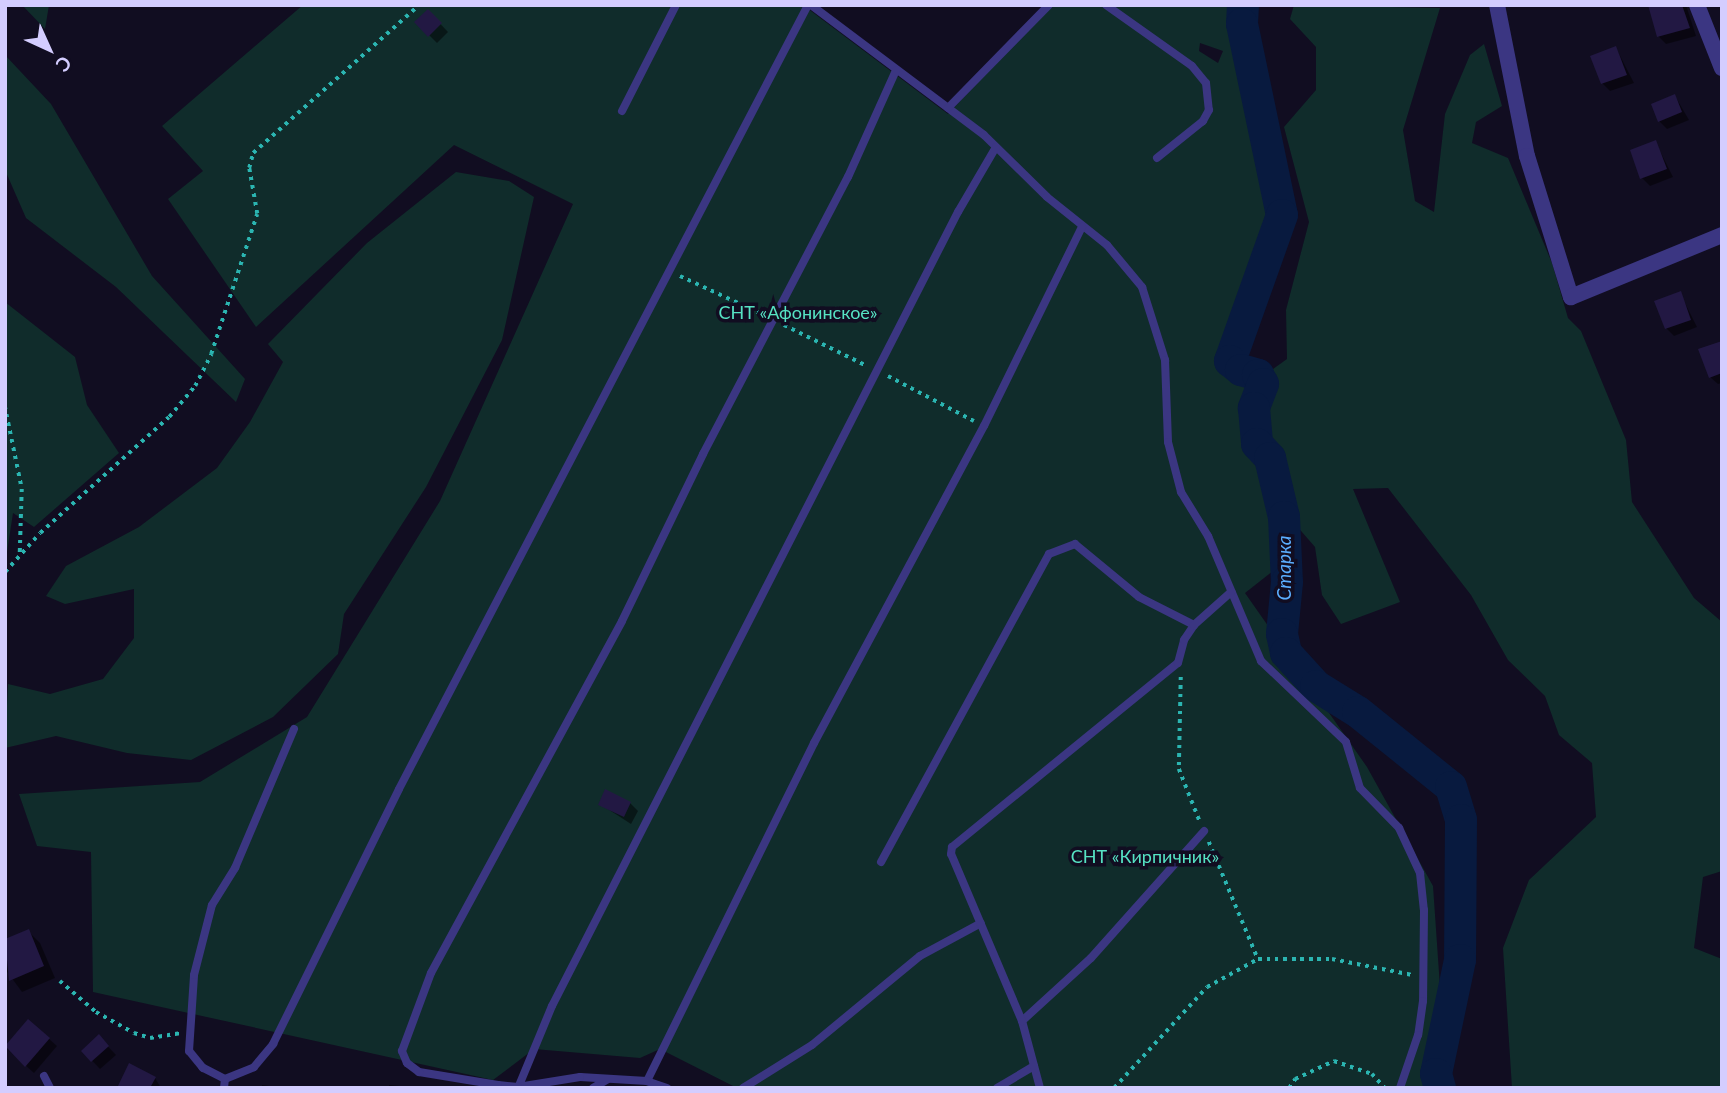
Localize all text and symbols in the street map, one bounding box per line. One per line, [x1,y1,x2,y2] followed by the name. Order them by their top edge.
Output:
[14,14,84,84] north arrow
[52,52,77,77] text: С
[718,301,878,323] park label: СНТ «Афонинское»
[1273,536,1295,600] water label: Старка
[1071,845,1219,867] park label: СНТ «Кирпичник»

